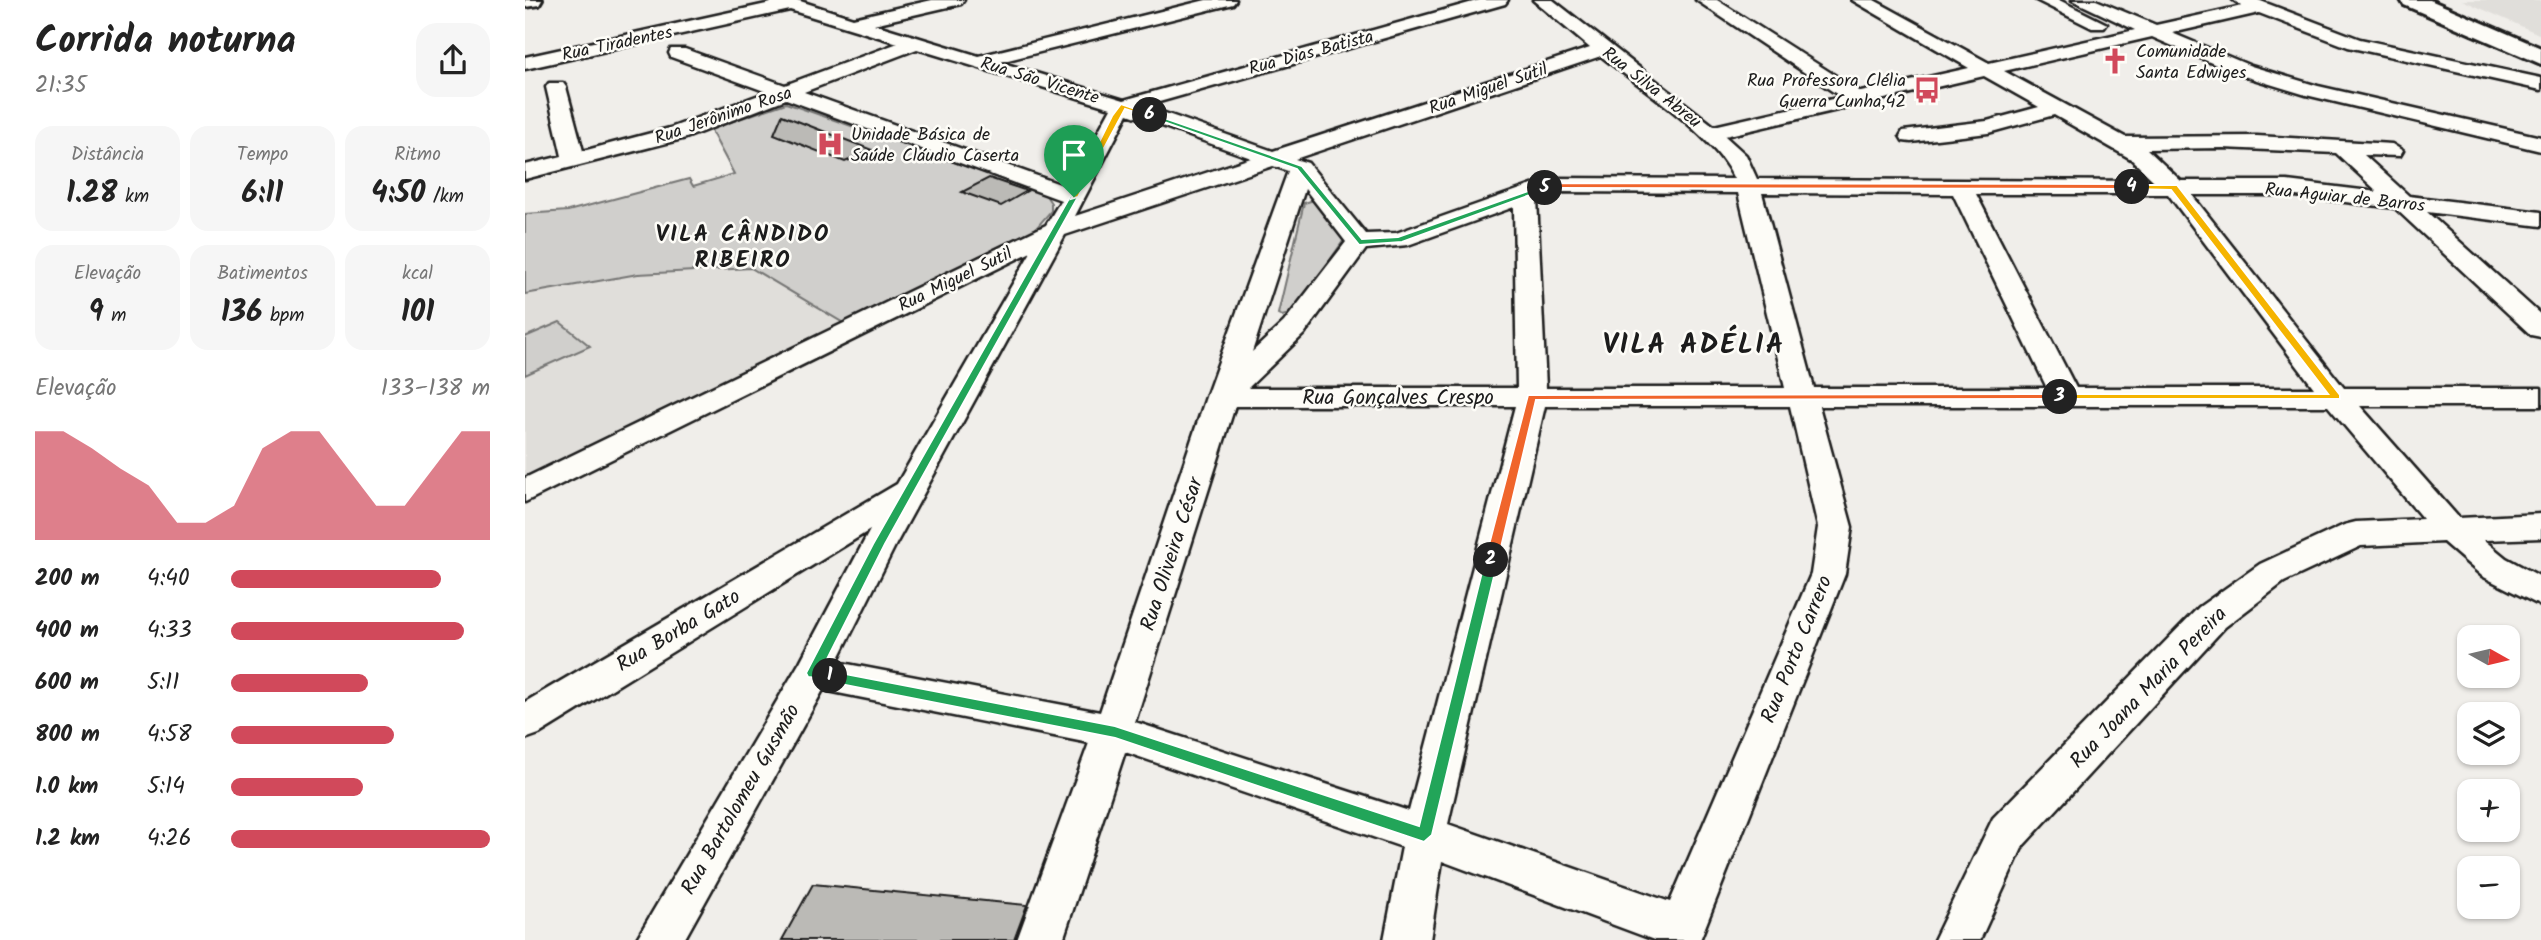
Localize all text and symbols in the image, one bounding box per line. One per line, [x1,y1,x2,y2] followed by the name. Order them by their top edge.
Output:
[35,12,296,72] text: Corrida noturna
[559,19,676,70] street label: Rua Tiradentes
[416,23,490,97] button: share
[1246,23,1377,84] street label: Rua Dias Batista
[2136,38,2247,88] place label: Comunidade Santa Edwiges
[1595,40,1707,137] street label: Rua Silva Abreu
[2100,46,2130,76] church icon: Comunidade Santa Edwiges
[977,50,1103,113] street label: Rua São Vicente
[1425,55,1552,123] street label: Rua Miguel Sutil
[1747,67,1906,117] place label: Rua Professora Clélia Guerra Cunha,42
[35,68,87,104] text: 21:35
[1912,75,1942,105] bus stop icon: Rua Professora Clélia Guerra Cunha,42
[651,79,796,154] street label: Rua Jerônimo Rosa
[1133,97,1167,132] pin: 6
[1144,99,1155,129] text: 6
[851,121,1019,171] place label: Unidade Básica de Saúde Cláudio Caserta
[1044,125,1104,197] pin
[815,129,845,159] hospital icon: Unidade Básica de Saúde Cláudio Caserta
[1055,136,1093,174] icon: arrive
[71,140,144,170] text: Distância
[237,140,288,170] text: Tempo
[394,140,441,170] text: Ritmo
[66,170,117,218] text: 1.28
[242,170,283,218] text: 6:11
[371,170,425,218] text: 4:50
[1527,170,1563,206] pin: 5
[2115,170,2149,204] pin: 4
[2126,171,2137,201] text: 4
[1540,172,1549,202] text: 5
[2263,176,2427,221] street label: Rua Aguiar de Barros
[117,182,149,212] text: km
[425,182,464,212] text: /km
[656,217,830,279] district label: VILA CÂNDIDO RIBEIRO
[894,240,1018,321] street label: Rua Miguel Sutil
[74,259,141,289] text: Elevação
[217,259,308,289] text: Batimentos
[402,259,433,289] text: kcal
[89,289,104,337] text: 9
[221,289,262,337] text: 136
[401,289,434,337] text: 101
[104,301,126,331] text: m
[262,301,304,331] text: bpm
[1603,323,1785,368] district label: VILA ADÉLIA
[35,371,117,407] text: Elevação
[381,371,490,407] text: 133–138 m
[2043,380,2077,414] pin: 3
[2054,381,2065,411] text: 3
[1302,382,1494,415] street label: Rua Gonçalves Crespo
[1132,472,1213,636] street label: Rua Oliveira César
[1473,542,1509,578] pin: 2
[1485,544,1496,574] text: 2
[35,561,100,597] text: 200 m
[147,561,190,597] text: 4:40
[1753,571,1842,728] street label: Rua Porto Carrero
[610,581,747,682] street label: Rua Borba Gato
[2063,599,2236,777] street label: Rua Joana Maria Pereira
[35,613,99,649] text: 400 m
[147,613,192,649] text: 4:33
[2457,625,2520,688] north arrow
[2457,625,2520,919] map controls
[813,658,847,694] pin: 1
[827,660,832,690] text: 1
[35,665,99,701] text: 600 m
[147,665,179,701] text: 5:11
[673,698,810,901] street label: Rua Bartolomeu Gusmão
[2457,702,2520,765] button: layers
[35,717,100,753] text: 800 m
[147,717,192,753] text: 4:58
[35,769,98,805] text: 1.0 km
[147,769,185,805] text: 5:14
[2457,779,2520,842] button: +
[35,821,100,857] text: 1.2 km
[147,821,191,857] text: 4:26
[2457,856,2520,919] button: −

